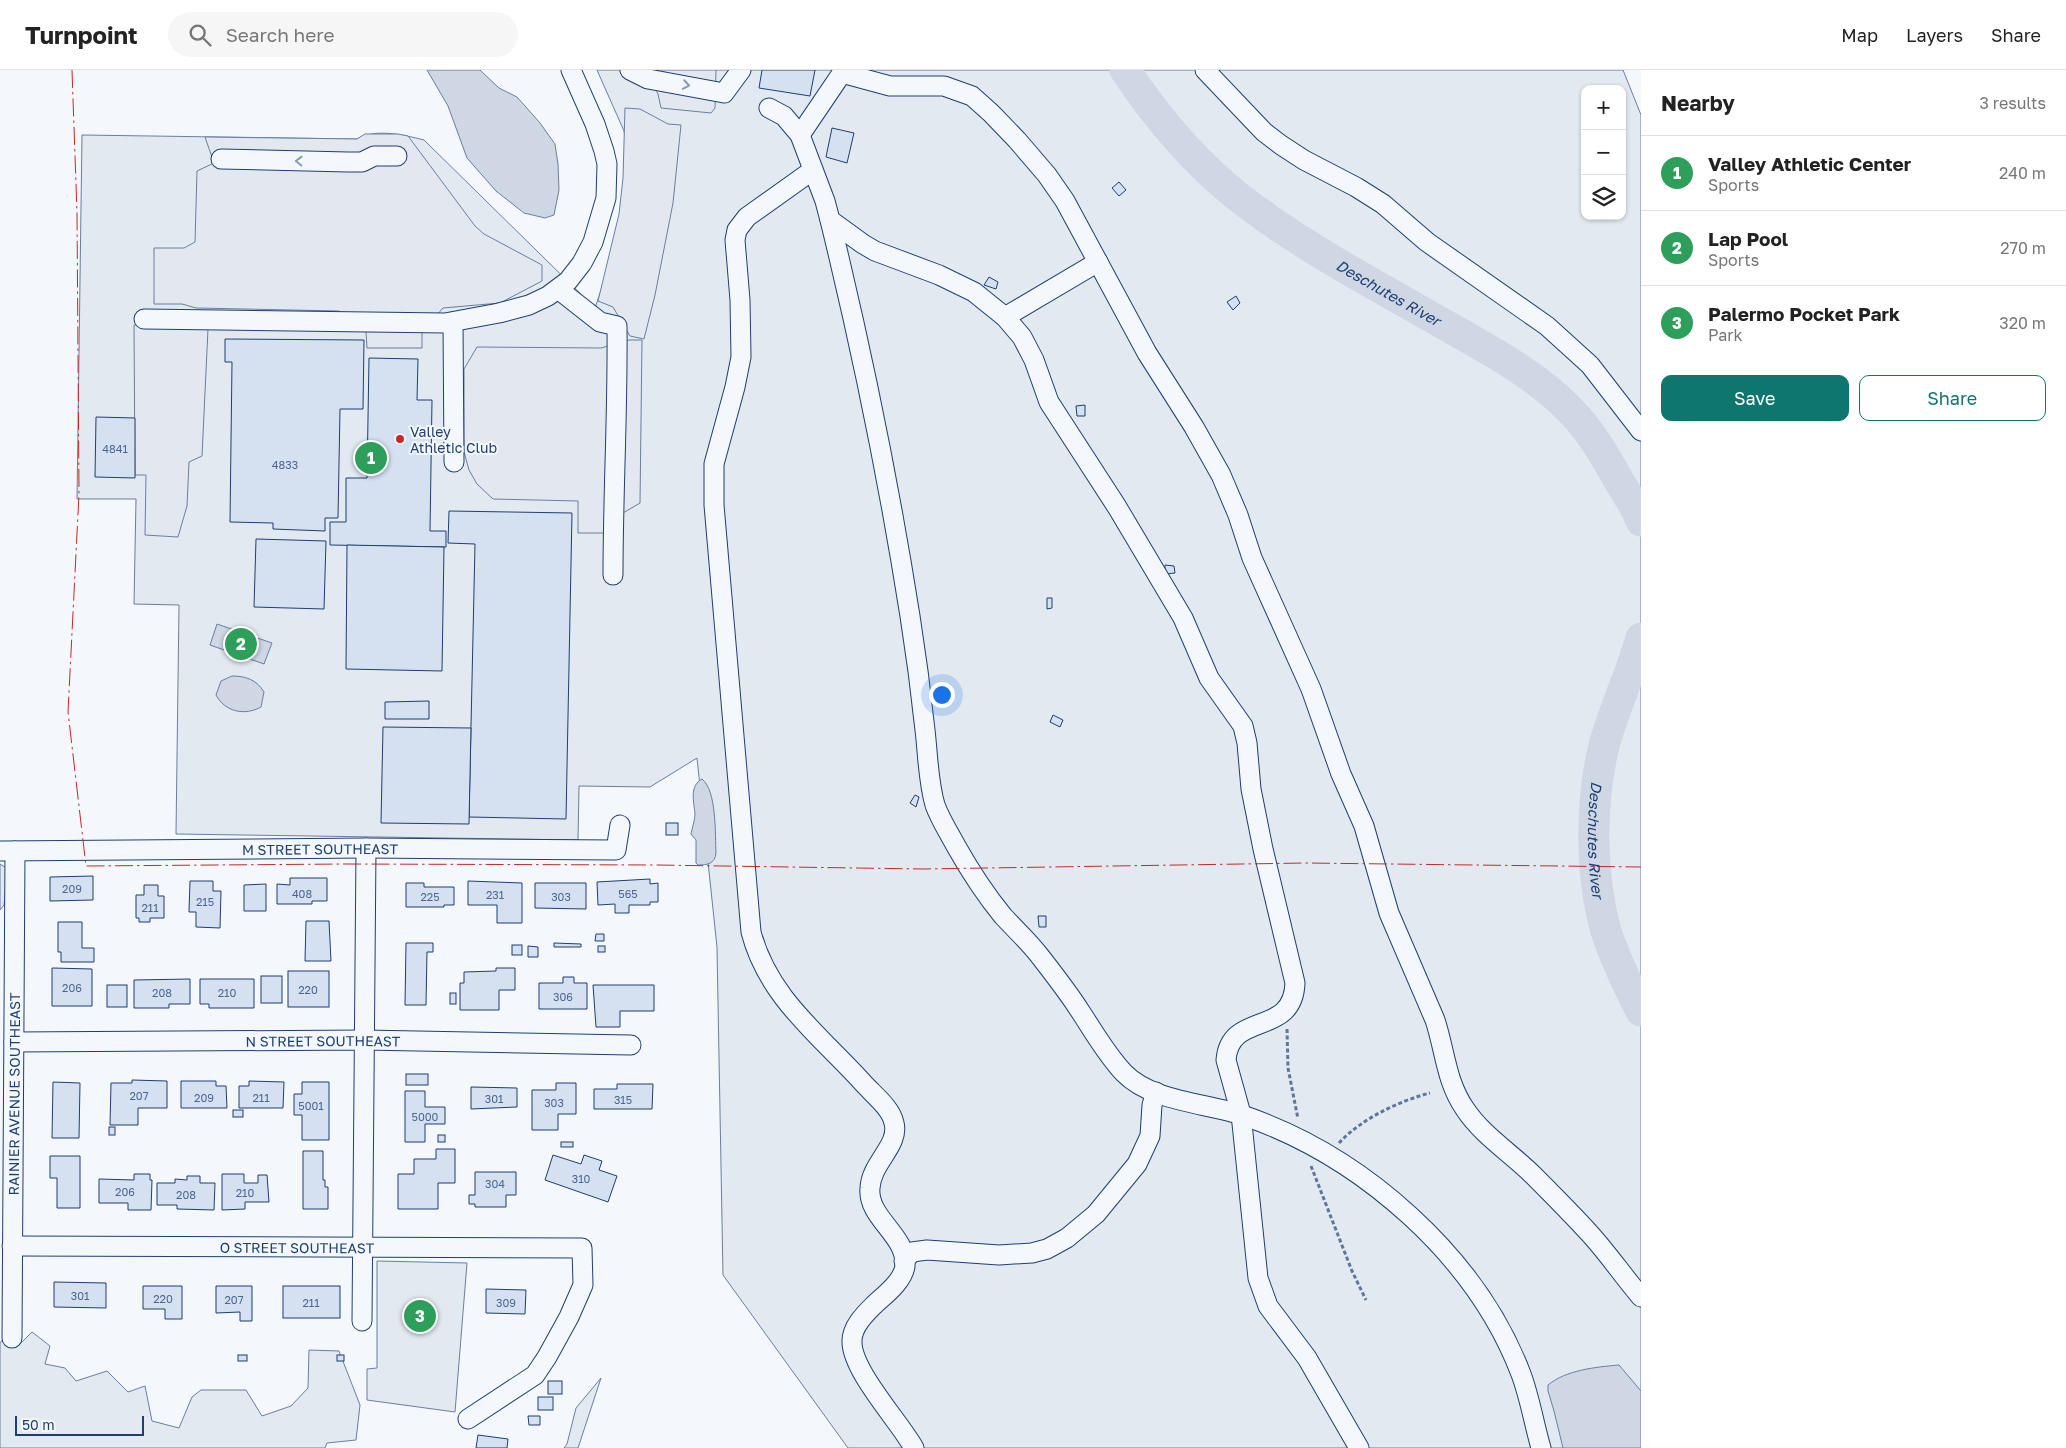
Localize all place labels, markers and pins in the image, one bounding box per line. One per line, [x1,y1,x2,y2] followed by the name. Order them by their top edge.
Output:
[410,423,497,456] place label: Valley Athletic Club
[394,433,406,445] marker: Valley Athletic Club
[355,439,387,477] pin: 1
[225,625,257,663] pin: 2
[404,1297,436,1335] pin: 3

